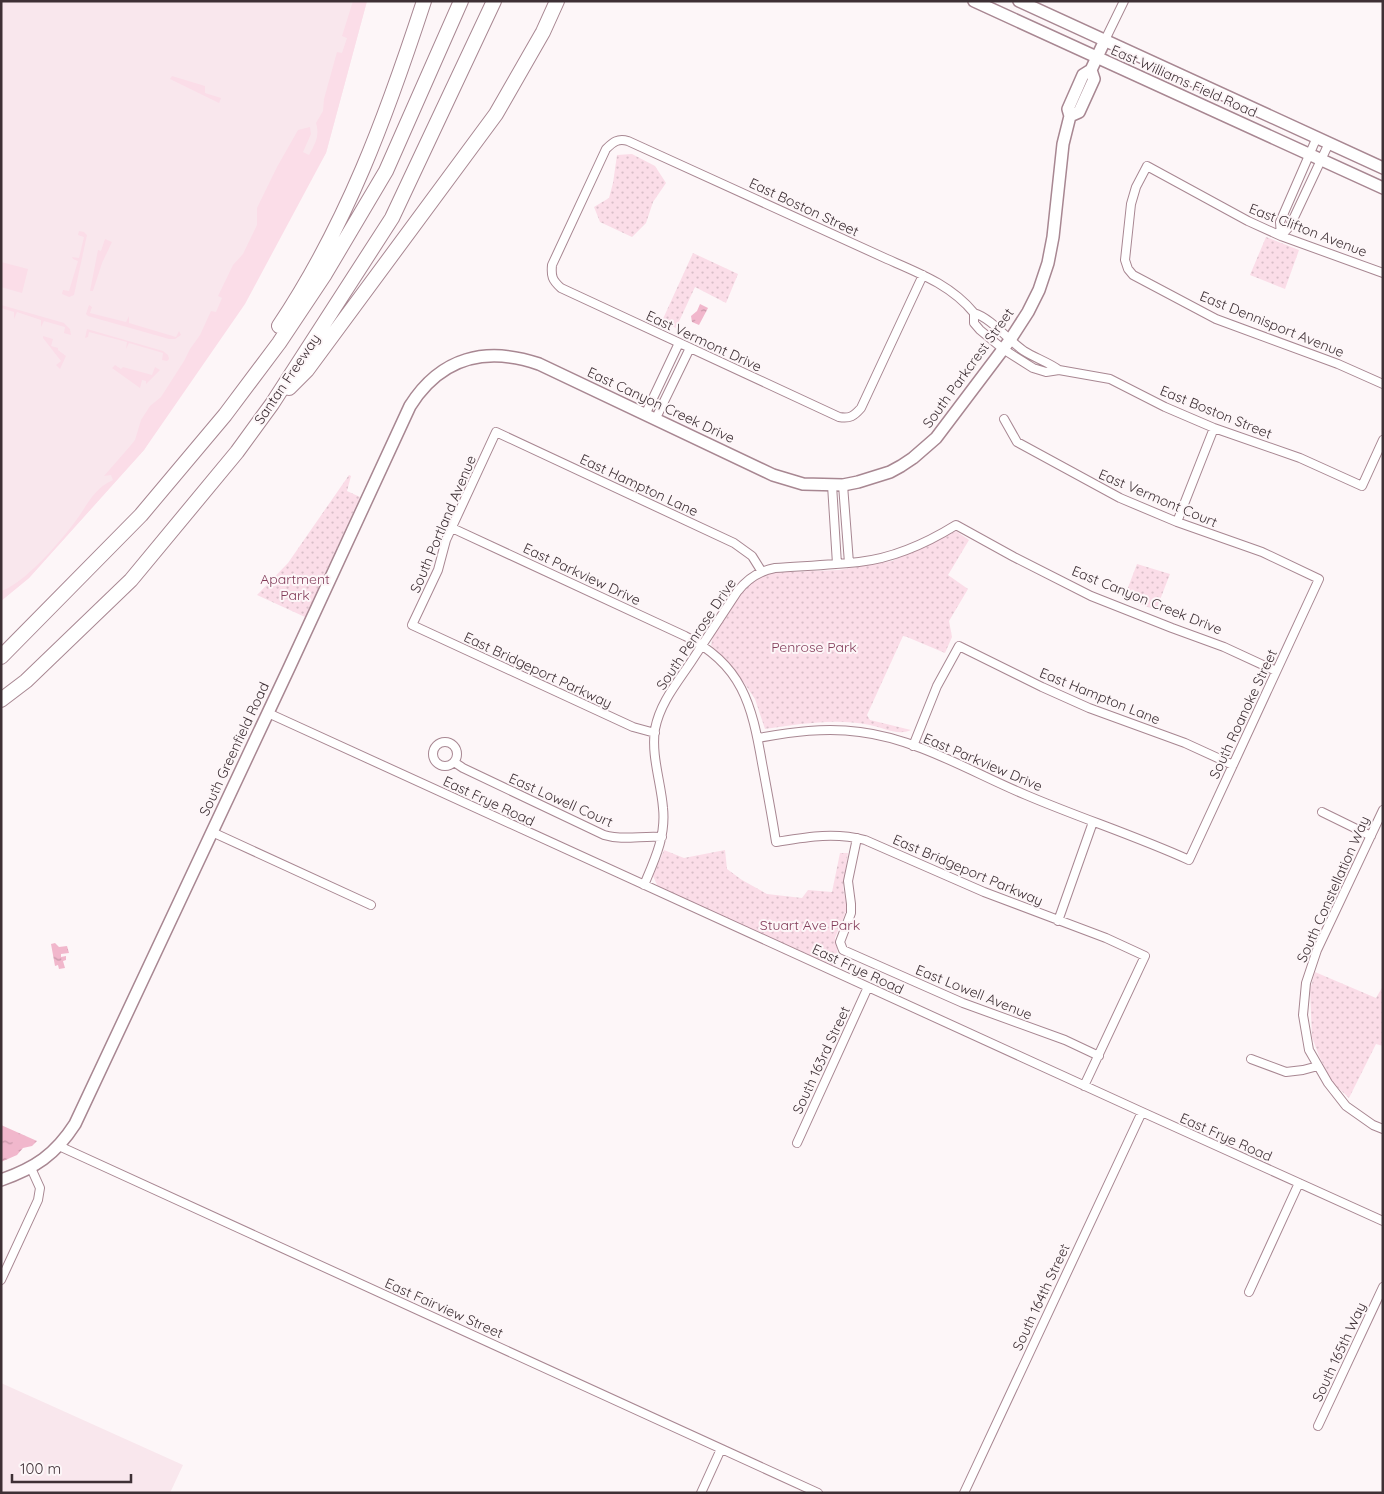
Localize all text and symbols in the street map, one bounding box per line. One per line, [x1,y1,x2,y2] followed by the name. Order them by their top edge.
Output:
[1108,41,1260,121] street label: East Williams Field Road
[746,174,862,240] street label: East Boston Street
[1246,199,1370,261] street label: East Clifton Avenue
[1197,287,1347,361] street label: East Dennisport Avenue
[918,304,1018,431] street label: South Parkcrest Street
[643,306,765,376] street label: East Vermont Drive
[250,330,324,428] street label: Santan Freeway
[584,363,738,447] street label: East Canyon Creek Drive
[1157,381,1275,443] street label: East Boston Street
[577,450,701,520] street label: East Hampton Lane
[406,452,480,595] street label: South Portland Avenue
[1096,465,1220,531] street label: East Vermont Court
[520,539,644,609] street label: East Parkview Drive
[1069,562,1225,638] street label: East Canyon Creek Drive
[260,570,330,604] park label: Apartment Park
[652,575,740,693] street label: South Penrose Drive
[461,628,615,712] street label: East Bridgeport Parkway
[771,638,857,656] park label: Penrose Park
[1205,646,1281,782] street label: South Roanoke Street
[1037,664,1163,728] street label: East Hampton Lane
[195,679,273,819] street label: South Greenfield Road
[921,729,1045,795] street label: East Parkview Drive
[506,769,616,831] street label: East Lowell Court
[440,772,538,830] street label: East Frye Road
[1293,813,1373,965] street label: South Constellation Way
[890,830,1046,910] street label: East Bridgeport Parkway
[760,916,860,934] park label: Stuart Ave Park
[809,940,907,998] street label: East Frye Road
[913,960,1035,1024] street label: East Lowell Avenue
[788,1003,854,1117] street label: South 163rd Street
[1177,1109,1275,1165] street label: East Frye Road
[1008,1240,1074,1353] street label: South 164th Street
[382,1274,506,1342] street label: East Fairview Street
[1308,1299,1370,1405] street label: South 165th Way
[12,1452,131,1484] scale bar
[20,1459,61,1478] text: 100 m

